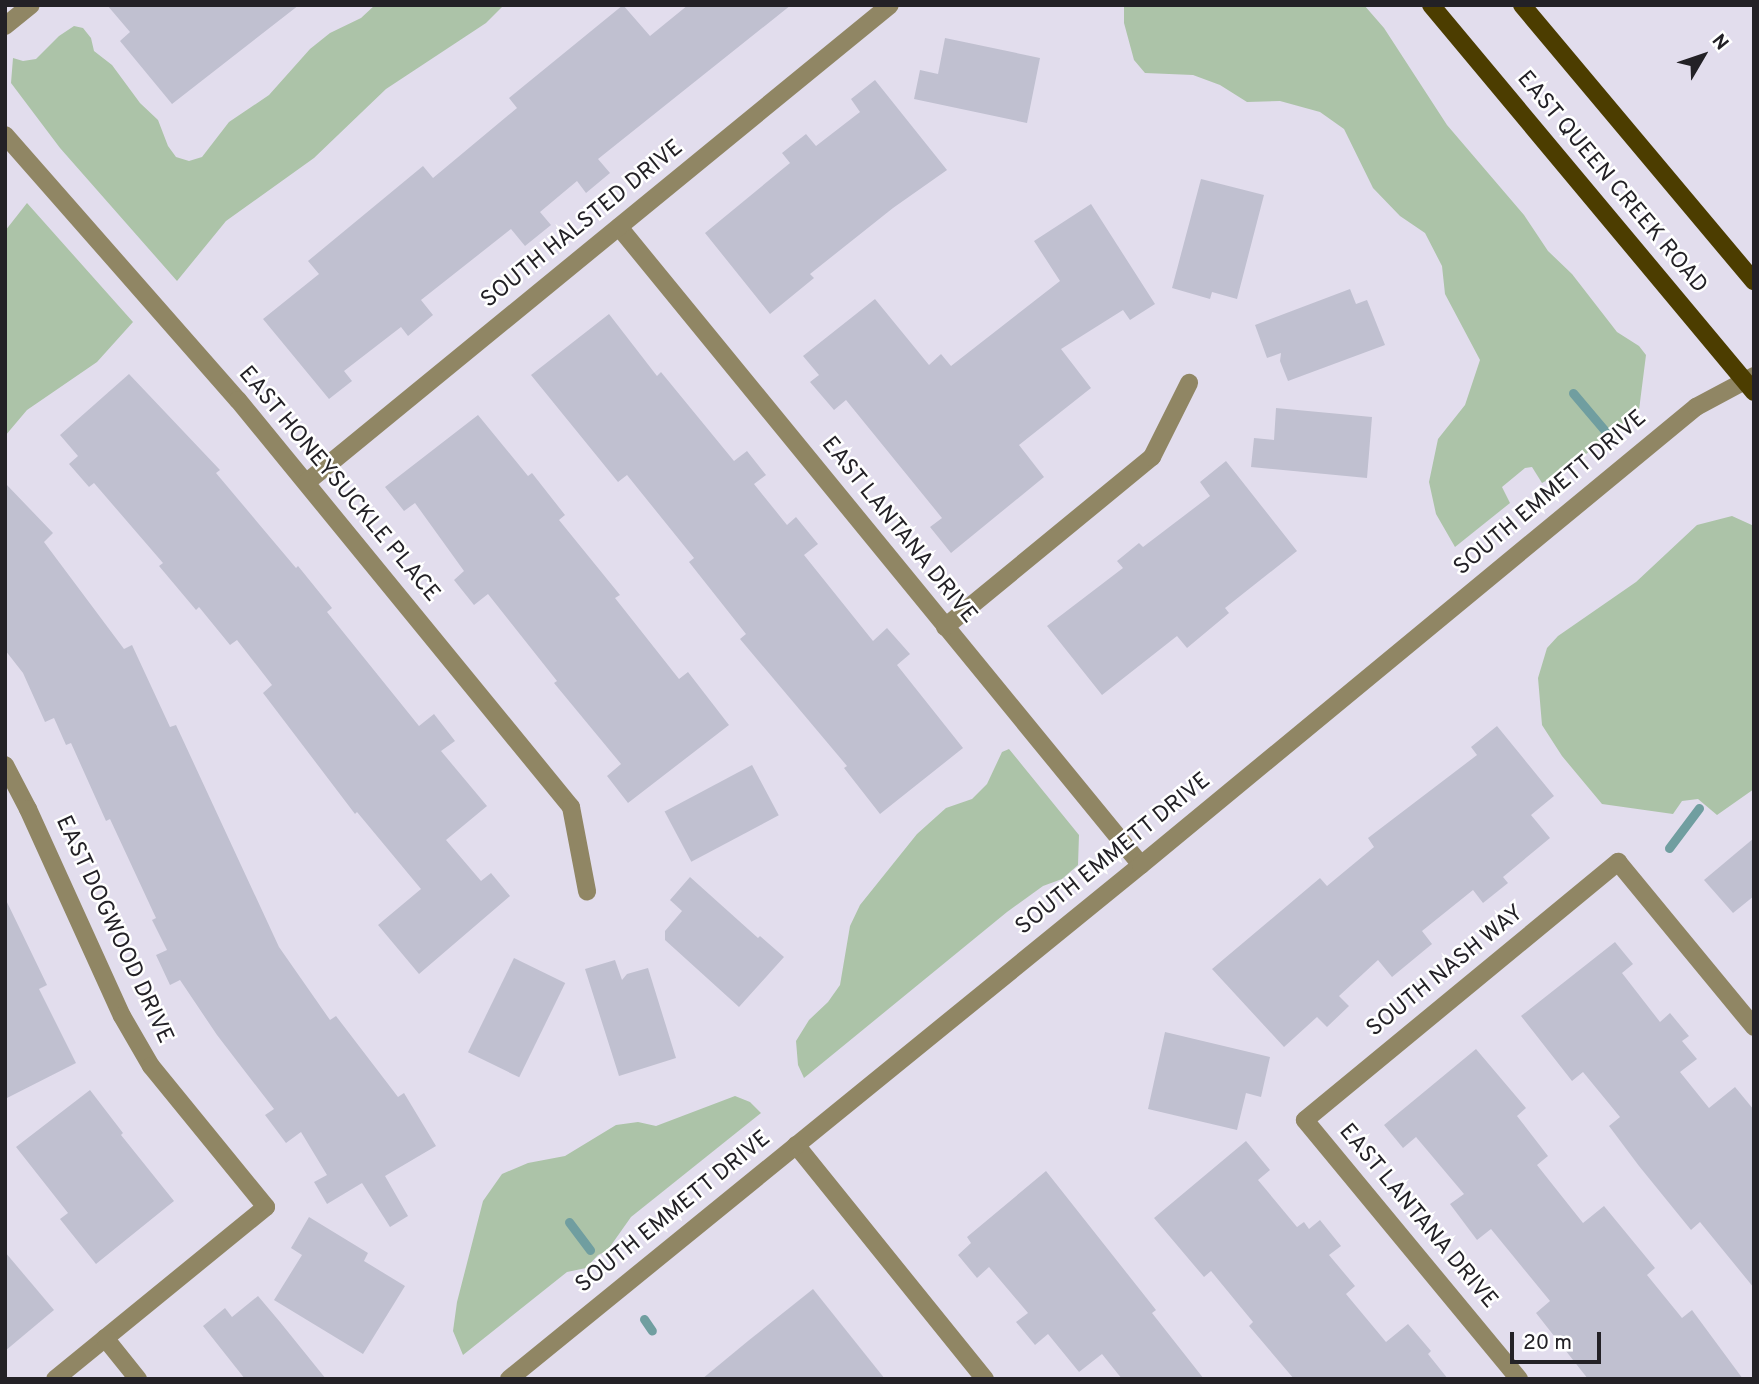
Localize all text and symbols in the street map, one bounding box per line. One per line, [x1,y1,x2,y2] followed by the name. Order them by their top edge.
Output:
[1668,21,1738,91] north arrow
[1706,30,1733,56] text: N
[1510,66,1712,300] street label: EAST QUEEN CREEK ROAD
[477,135,689,315] street label: SOUTH HALSTED DRIVE
[231,361,445,609] street label: EAST HONEYSUCKLE PLACE
[1449,405,1653,583] street label: SOUTH EMMETT DRIVE
[814,431,982,631] street label: EAST LANTANA DRIVE
[1011,768,1217,942] street label: SOUTH EMMETT DRIVE
[48,811,178,1049] street label: EAST DOGWOOD DRIVE
[1362,900,1530,1044] street label: SOUTH NASH WAY
[1331,1118,1503,1316] street label: EAST LANTANA DRIVE
[571,1126,777,1300] street label: SOUTH EMMETT DRIVE
[1514,1318,1605,1362] scale bar
[1523,1330,1572,1357] text: 20 m

